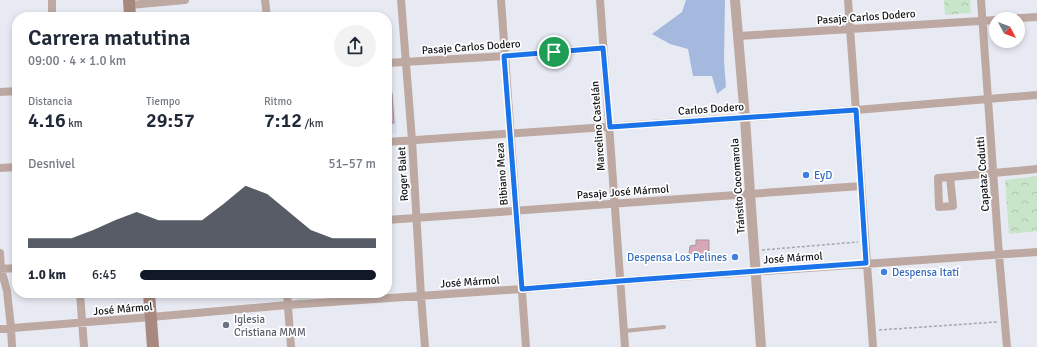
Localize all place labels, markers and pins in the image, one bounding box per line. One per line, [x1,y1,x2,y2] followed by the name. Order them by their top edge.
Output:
[537,35,571,69] pin
[814,169,832,182] place label: EyD
[801,170,811,180] marker: EyD
[627,251,727,264] place label: Despensa Los Pelines
[730,252,740,262] marker: Despensa Los Pelines
[892,266,959,279] place label: Despensa Itatí
[879,267,889,277] marker: Despensa Itatí
[234,313,306,339] place label: Iglesia Cristiana MMM
[221,320,231,330] marker: Iglesia Cristiana MMM

